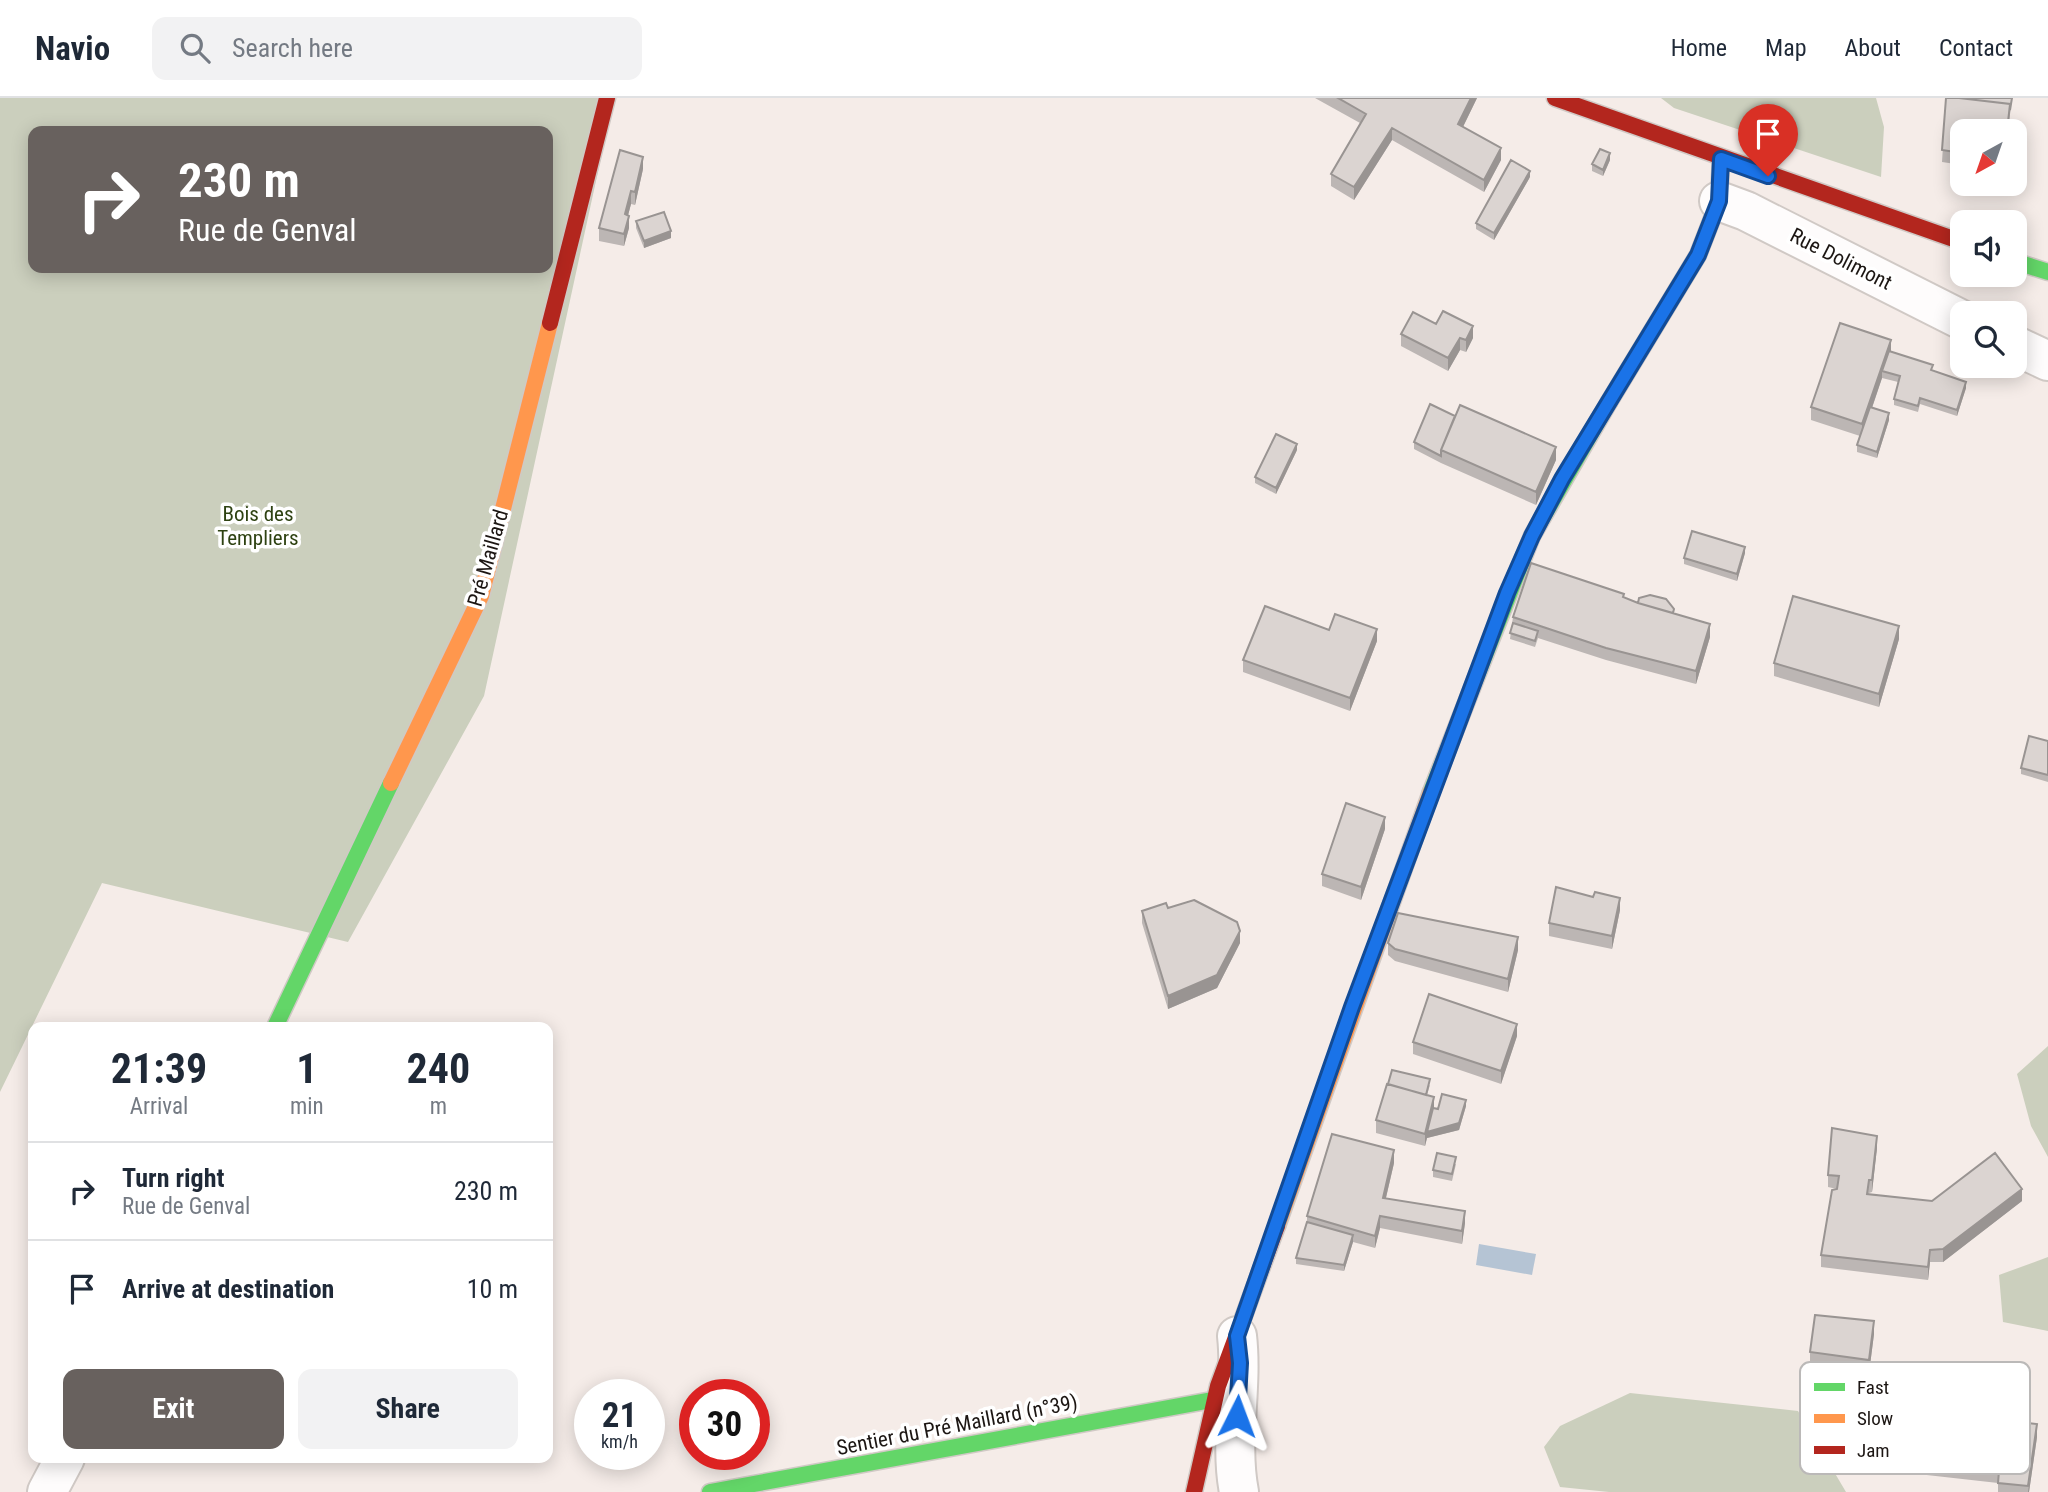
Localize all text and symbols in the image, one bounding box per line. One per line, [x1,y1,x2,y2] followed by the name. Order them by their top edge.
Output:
[152,17,642,80] search box
[35,29,110,68] text: Navio
[176,29,214,67] icon: search
[232,33,353,63] text: Search here
[1671,34,1727,62] text: Home
[1765,34,1807,62] text: Map
[1845,34,1901,62] text: About
[1939,34,2013,62] text: Contact
[1738,104,1798,176] pin
[1749,115,1787,153] icon: arrive
[1950,119,2026,196] north arrow
[1950,119,2027,378] map controls
[178,152,300,209] text: 230 m
[63,154,154,245] icon: right
[1950,210,2027,287] button: sound
[178,211,357,249] text: Rue de Genval
[1786,223,1896,295] street label: Rue Dolimont
[1950,301,2027,378] button: search
[217,502,299,550] park label: Bois des Templiers
[463,507,513,609] street label: Pré Maillard
[111,1044,207,1093] text: 21:39
[296,1044,317,1093] text: 1
[406,1044,470,1093] text: 240
[130,1093,188,1120] text: Arrival
[290,1093,324,1120] text: min
[430,1093,447,1120] text: m
[122,1163,224,1193] text: Turn right
[63,1172,101,1210] icon: right
[454,1176,518,1206] text: 230 m
[122,1193,250,1220] text: Rue de Genval
[63,1270,101,1308] icon: arrive
[122,1274,334,1304] text: Arrive at destination
[467,1274,518,1304] text: 10 m
[1800,1362,2030,1474] legend
[63,1369,284,1449] button: Exit
[298,1369,518,1449] button: Share
[1857,1376,1889,1399] text: Fast
[679,1379,770,1470] speed limit sign: 30
[1200,1379,1274,1453] position arrow
[835,1390,1079,1460] street label: Sentier du Pré Maillard (n°39)
[602,1395,637,1436] text: 21
[1857,1407,1893,1430] text: Slow
[601,1431,638,1452] text: km/h
[1857,1439,1890,1462] text: Jam

